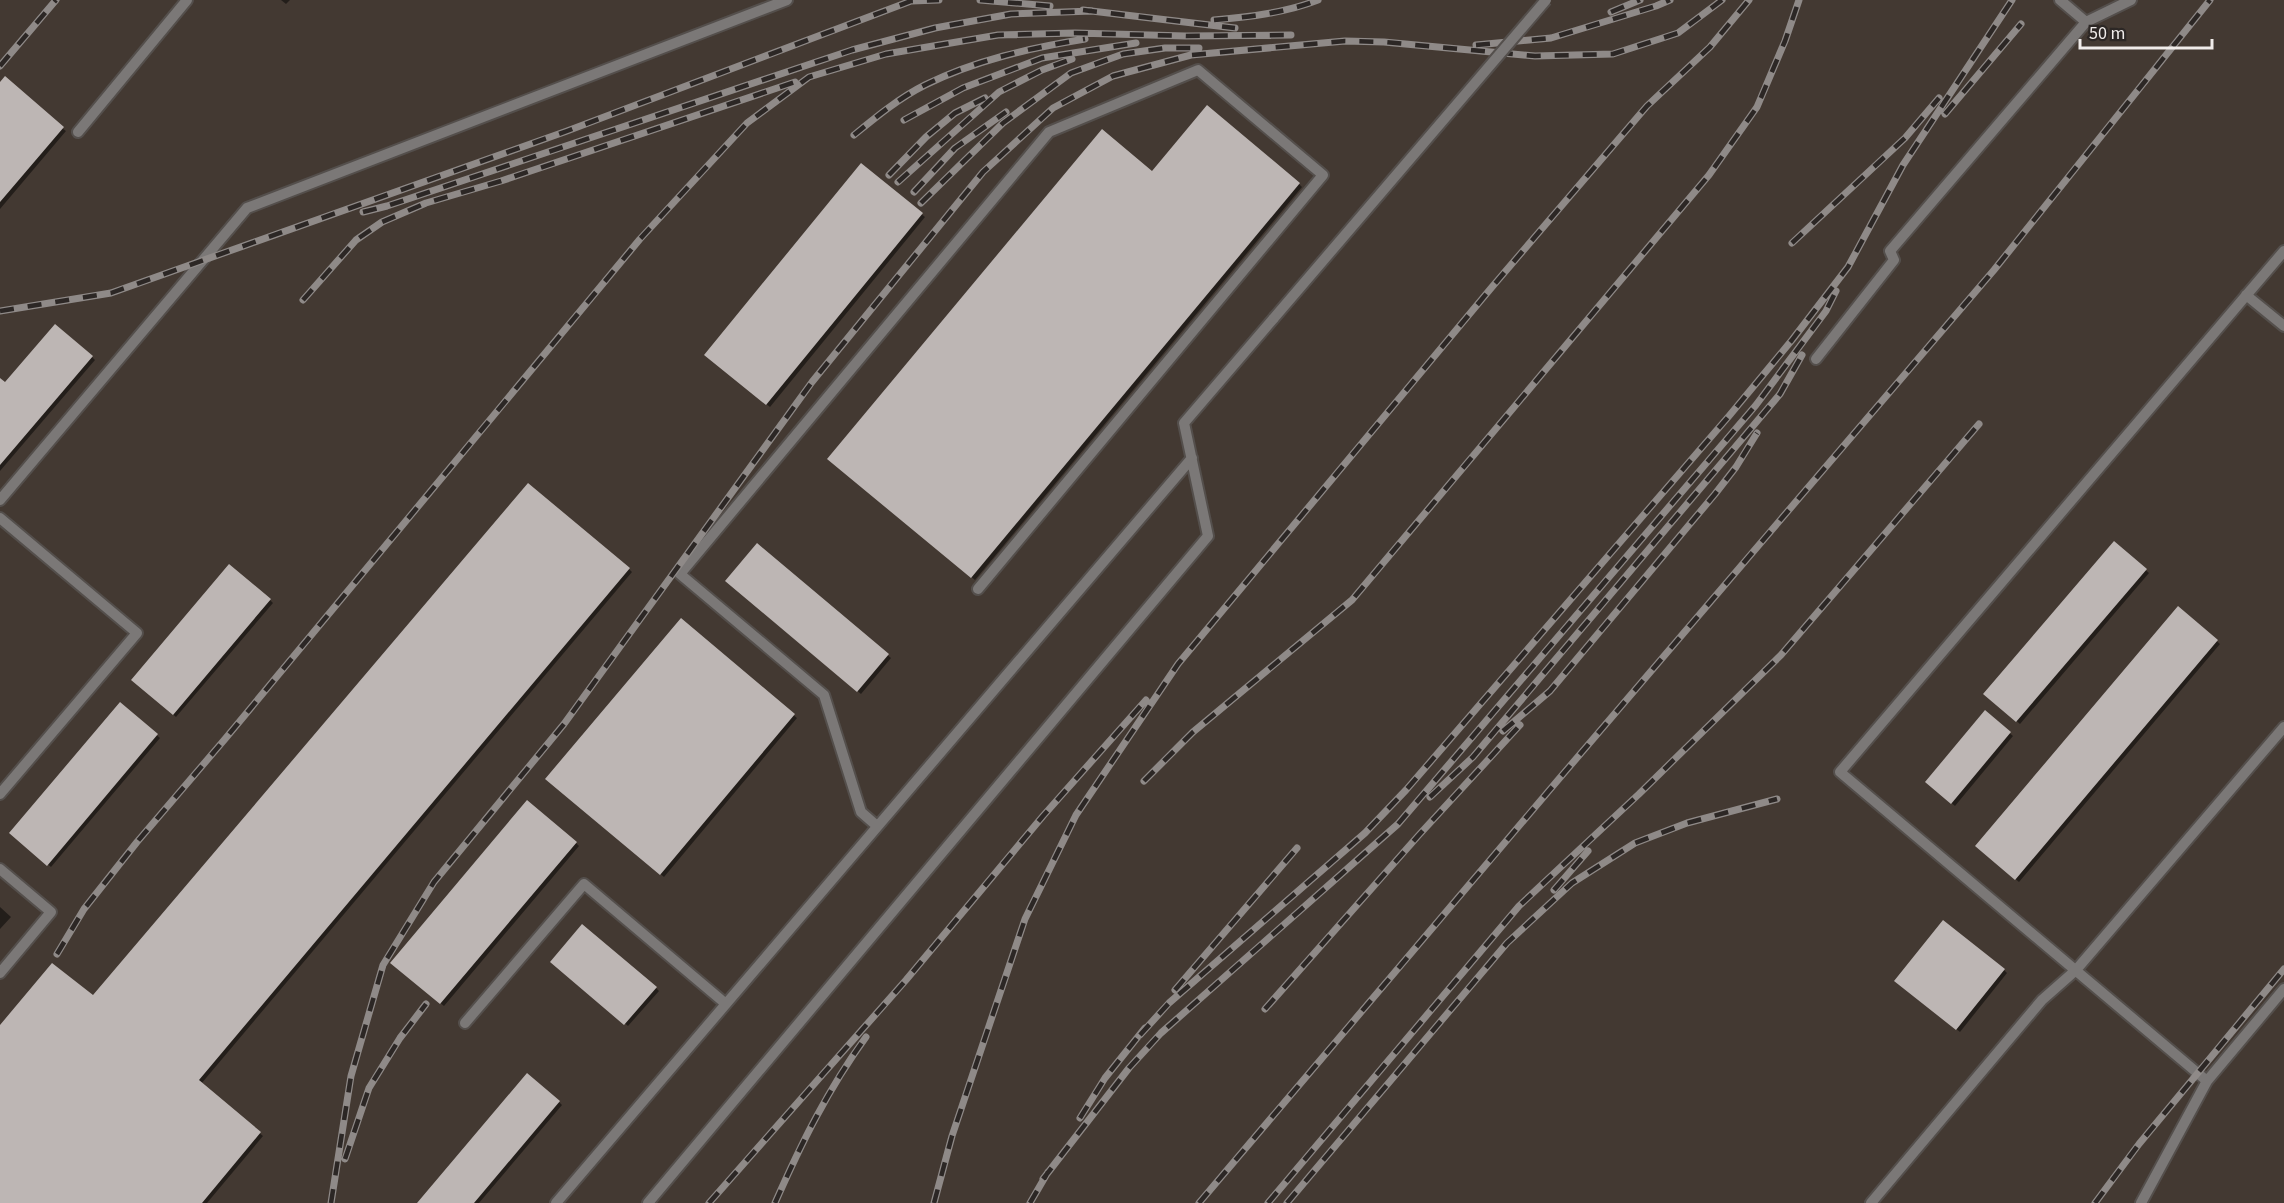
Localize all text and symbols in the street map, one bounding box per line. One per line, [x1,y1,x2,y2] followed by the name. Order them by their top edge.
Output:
[2080,12,2212,50] scale bar
[2089,21,2125,46] text: 50 m

